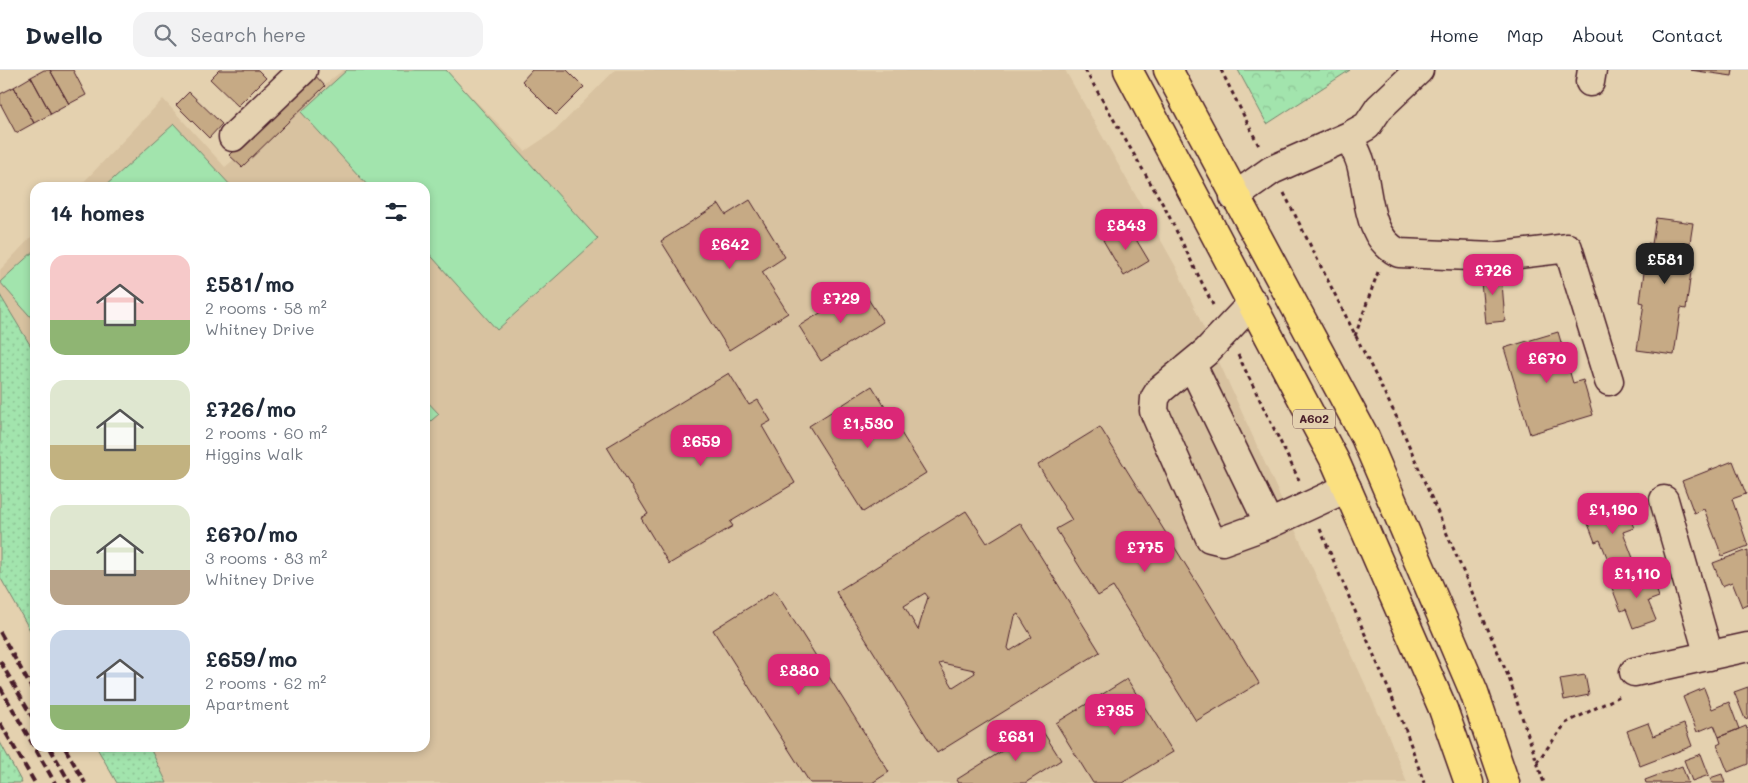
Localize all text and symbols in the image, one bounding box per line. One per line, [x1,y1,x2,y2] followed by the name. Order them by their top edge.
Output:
[133,12,483,57] search box
[25,19,103,50] text: Dwello
[151,21,179,49] icon: search
[191,22,306,47] text: Search here
[1430,23,1479,47] text: Home
[1507,23,1543,47] text: Map
[1571,23,1624,47] text: About
[1652,23,1723,47] text: Contact
[382,198,410,226] icon: filters
[50,199,145,226] text: 14 homes
[1096,208,1156,251] pin: £843
[1106,214,1146,235] text: £843
[700,228,760,270] pin: £642
[711,233,749,254] text: £642
[1635,242,1695,285] pin: £581
[1647,248,1683,269] text: £581
[1463,254,1523,296] pin: £726
[1474,259,1512,280] text: £726
[205,270,294,297] text: £581/mo
[90,275,150,335] icon: home
[811,282,871,324] pin: £729
[822,287,860,308] text: £729
[205,297,327,318] text: 2 rooms · 58 m²
[205,318,315,339] text: Whitney Drive
[1517,342,1577,384] pin: £670
[1528,347,1566,368] text: £670
[205,395,296,422] text: £726/mo
[90,400,150,460] icon: home
[827,406,909,449] pin: £1,530
[1293,409,1335,428] road number: A602
[842,412,894,433] text: £1,530
[205,422,327,443] text: 2 rooms · 60 m²
[671,424,731,467] pin: £659
[682,430,720,451] text: £659
[205,443,303,464] text: Higgins Walk
[1572,492,1654,535] pin: £1,190
[1589,498,1637,519] text: £1,190
[205,520,298,547] text: £670/mo
[90,525,150,585] icon: home
[1115,530,1175,573] pin: £775
[1126,536,1164,557] text: £775
[205,547,327,568] text: 3 rooms · 83 m²
[1596,556,1678,599] pin: £1,110
[1614,562,1660,583] text: £1,110
[205,568,315,589] text: Whitney Drive
[205,645,297,672] text: £659/mo
[90,650,150,710] icon: home
[769,654,829,696] pin: £880
[779,659,819,680] text: £880
[205,672,326,693] text: 2 rooms · 62 m²
[205,693,290,714] text: Apartment
[1085,694,1145,736] pin: £735
[1096,699,1134,720] text: £735
[986,720,1046,762] pin: £681
[998,725,1034,746] text: £681

